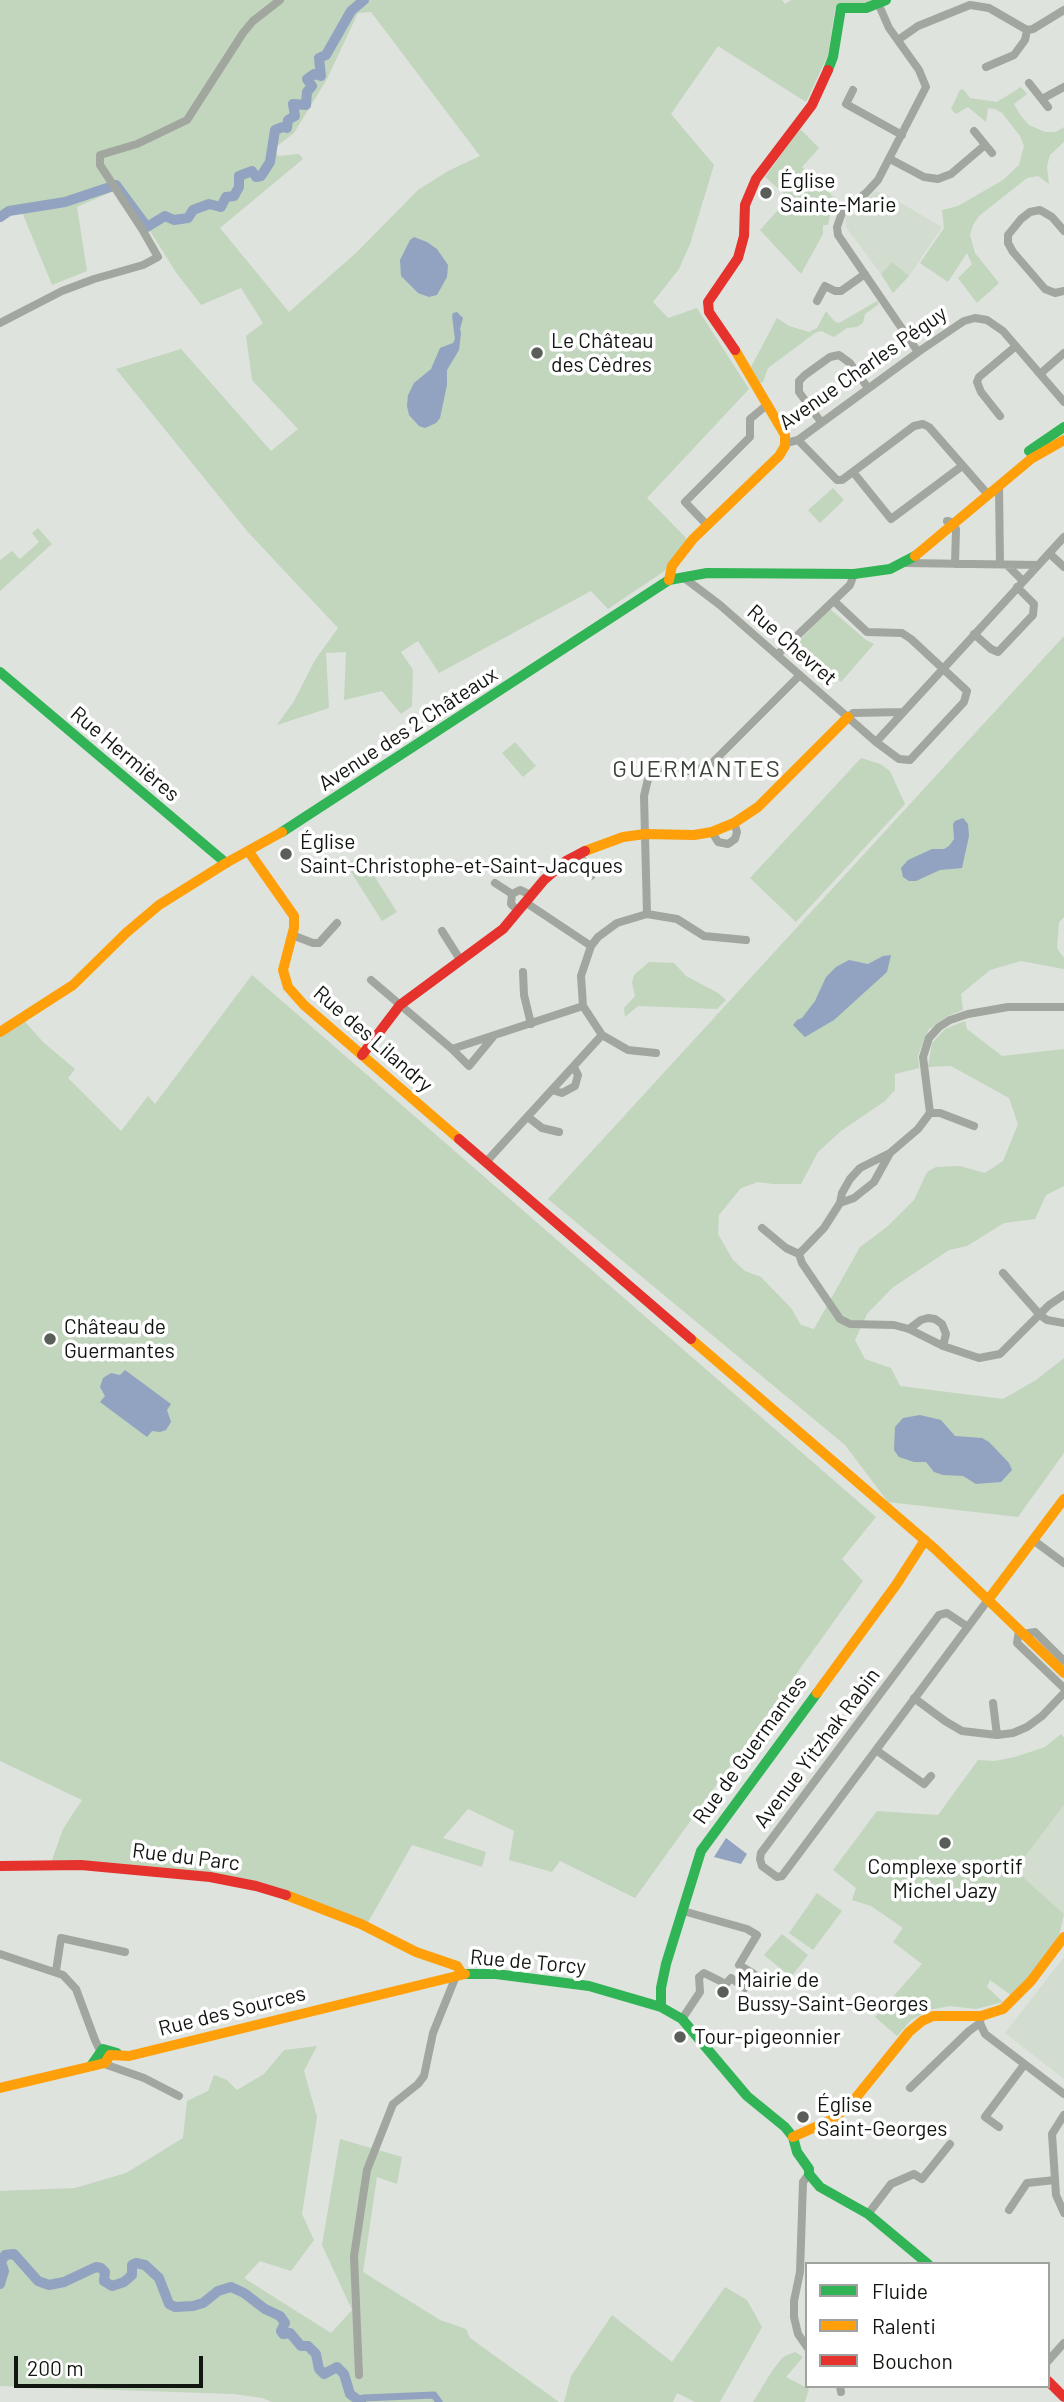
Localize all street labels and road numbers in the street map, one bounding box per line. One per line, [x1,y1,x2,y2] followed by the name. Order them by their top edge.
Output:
[774,301,952,435] street label: Avenue Charles Péguy
[742,599,842,691] street label: Rue Chevret
[314,662,502,796] street label: Avenue des 2 Châteaux
[65,701,185,807] street label: Rue Hermières
[308,980,438,1098] street label: Rue des Lilandry
[749,1663,885,1833] street label: Avenue Yitzhak Rabin
[688,1671,812,1829] street label: Rue de Guermantes
[131,1838,241,1876] street label: Rue du Parc
[469,1944,587,1980] street label: Rue de Torcy
[156,1981,308,2041] street label: Rue des Sources

